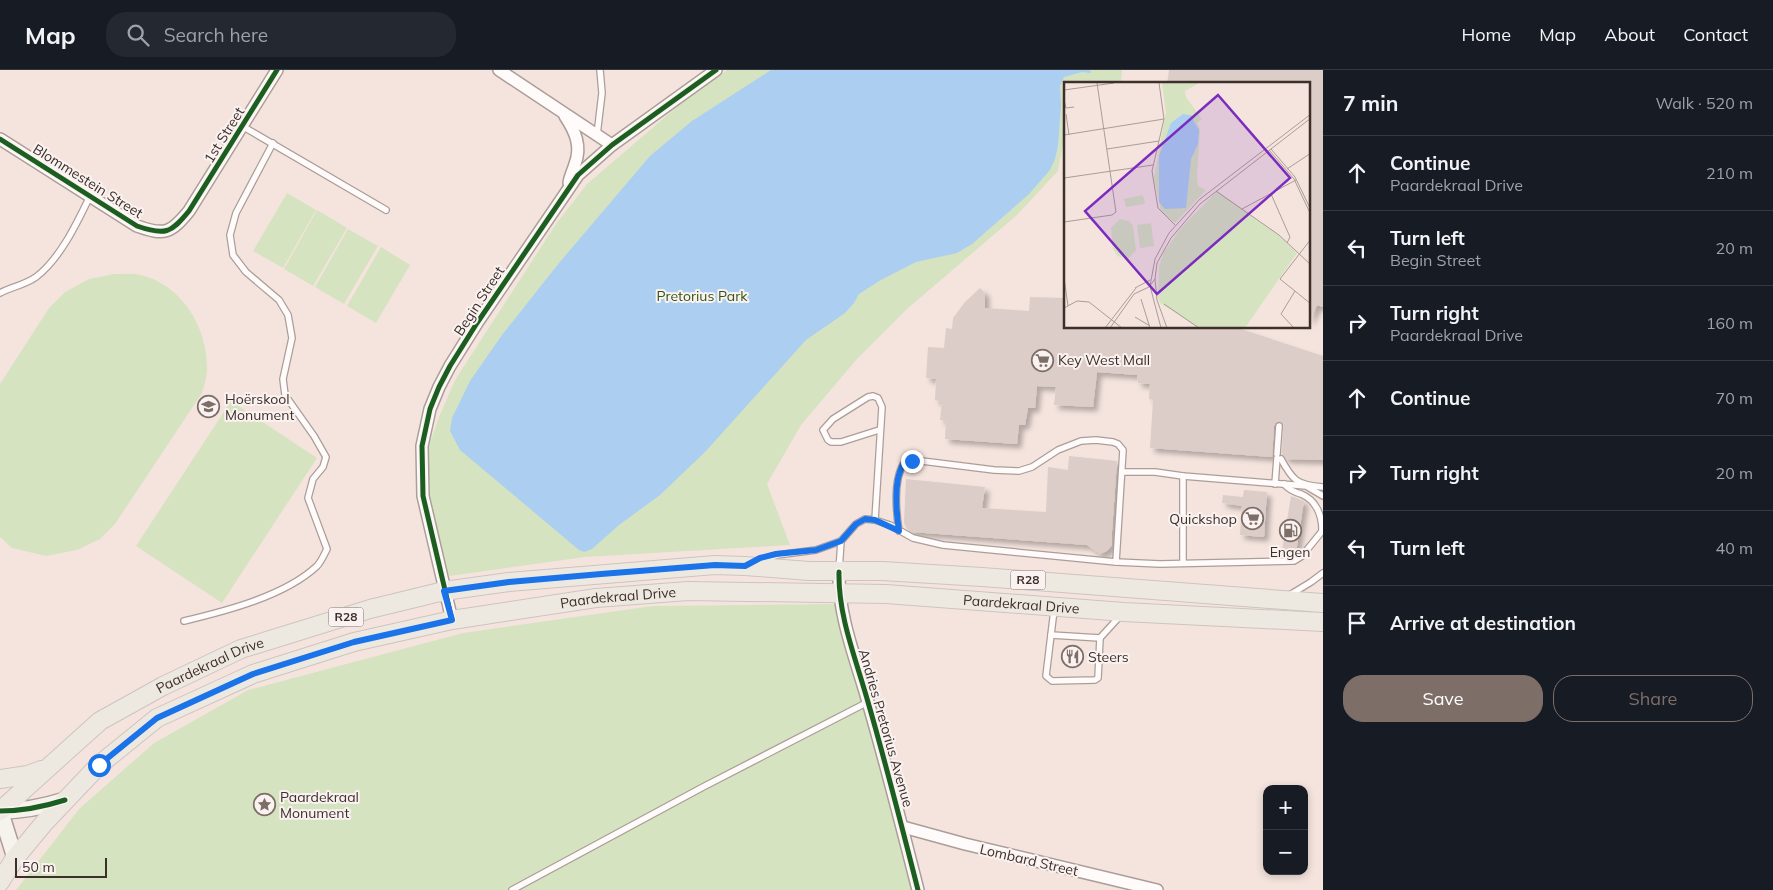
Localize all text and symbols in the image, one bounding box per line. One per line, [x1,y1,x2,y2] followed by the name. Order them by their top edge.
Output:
[106,12,456,57] search box
[25,20,76,50] text: Map
[124,21,152,49] icon: search
[164,23,268,47] text: Search here
[1461,23,1511,46] text: Home
[1539,23,1576,46] text: Map
[1604,23,1655,46] text: About
[1683,23,1748,46] text: Contact
[1064,82,1310,329] inset map
[1343,90,1398,116] text: 7 min
[1655,93,1753,113] text: Walk · 520 m
[200,104,248,166] street label: 1st Street
[30,140,146,222] street label: Blommestein Street
[1390,151,1470,175] text: Continue
[1343,159,1371,187] icon: ahead
[1706,163,1753,183] text: 210 m
[1390,175,1523,195] text: Paardekraal Drive
[1390,226,1465,250] text: Turn left
[1343,234,1371,262] icon: left
[1716,238,1753,258] text: 20 m
[1390,250,1481,270] text: Begin Street
[450,263,508,339] street label: Begin Street
[657,287,748,305] park label: Pretorius Park
[1390,301,1479,325] text: Turn right
[1343,309,1371,337] icon: right
[1706,313,1753,333] text: 160 m
[1390,325,1523,345] text: Paardekraal Drive
[1030,348,1054,372] supermarket icon: Key West Mall
[1058,351,1150,369] place label: Key West Mall
[1343,384,1371,412] icon: ahead
[1390,386,1470,410] text: Continue
[1716,388,1753,408] text: 70 m
[225,390,294,424] place label: Hoërskool Monument
[197,395,221,419] school or university icon: Hoërskool Monument
[901,450,924,473] route end
[1343,459,1371,487] icon: right
[1390,461,1479,485] text: Turn right
[1716,463,1753,483] text: 20 m
[1241,507,1265,531] supermarket icon: Quickshop
[1169,510,1237,528] place label: Quickshop
[1278,518,1302,542] fuel station icon: Engen
[1343,534,1371,562] icon: left
[1390,536,1465,560] text: Turn left
[1716,538,1753,558] text: 40 m
[1270,543,1310,561] place label: Engen
[1010,570,1046,590] road number: R28
[559,583,677,612] street label: Paardekraal Drive
[963,591,1080,618] street label: Paardekraal Drive
[328,608,364,626] road number: R28
[1343,609,1371,637] icon: arrive
[1390,611,1576,635] text: Arrive at destination
[153,633,266,697] street label: Paardekraal Drive
[1060,645,1084,669] restaurant icon: Steers
[855,647,917,809] street label: Andries Pretorius Avenue
[1088,648,1129,666] place label: Steers
[1343,675,1543,722] button: Save
[1553,675,1753,722] button: Share
[88,754,111,777] route start
[1263,785,1308,875] map controls
[1263,785,1308,830] button: +
[280,788,359,822] place label: Paardekraal Monument
[252,793,276,817] place icon: Paardekraal Monument
[1263,830,1308,875] button: −
[978,840,1080,880] street label: Lombard Street
[15,855,108,878] scale bar
[22,858,55,876] text: 50 m

